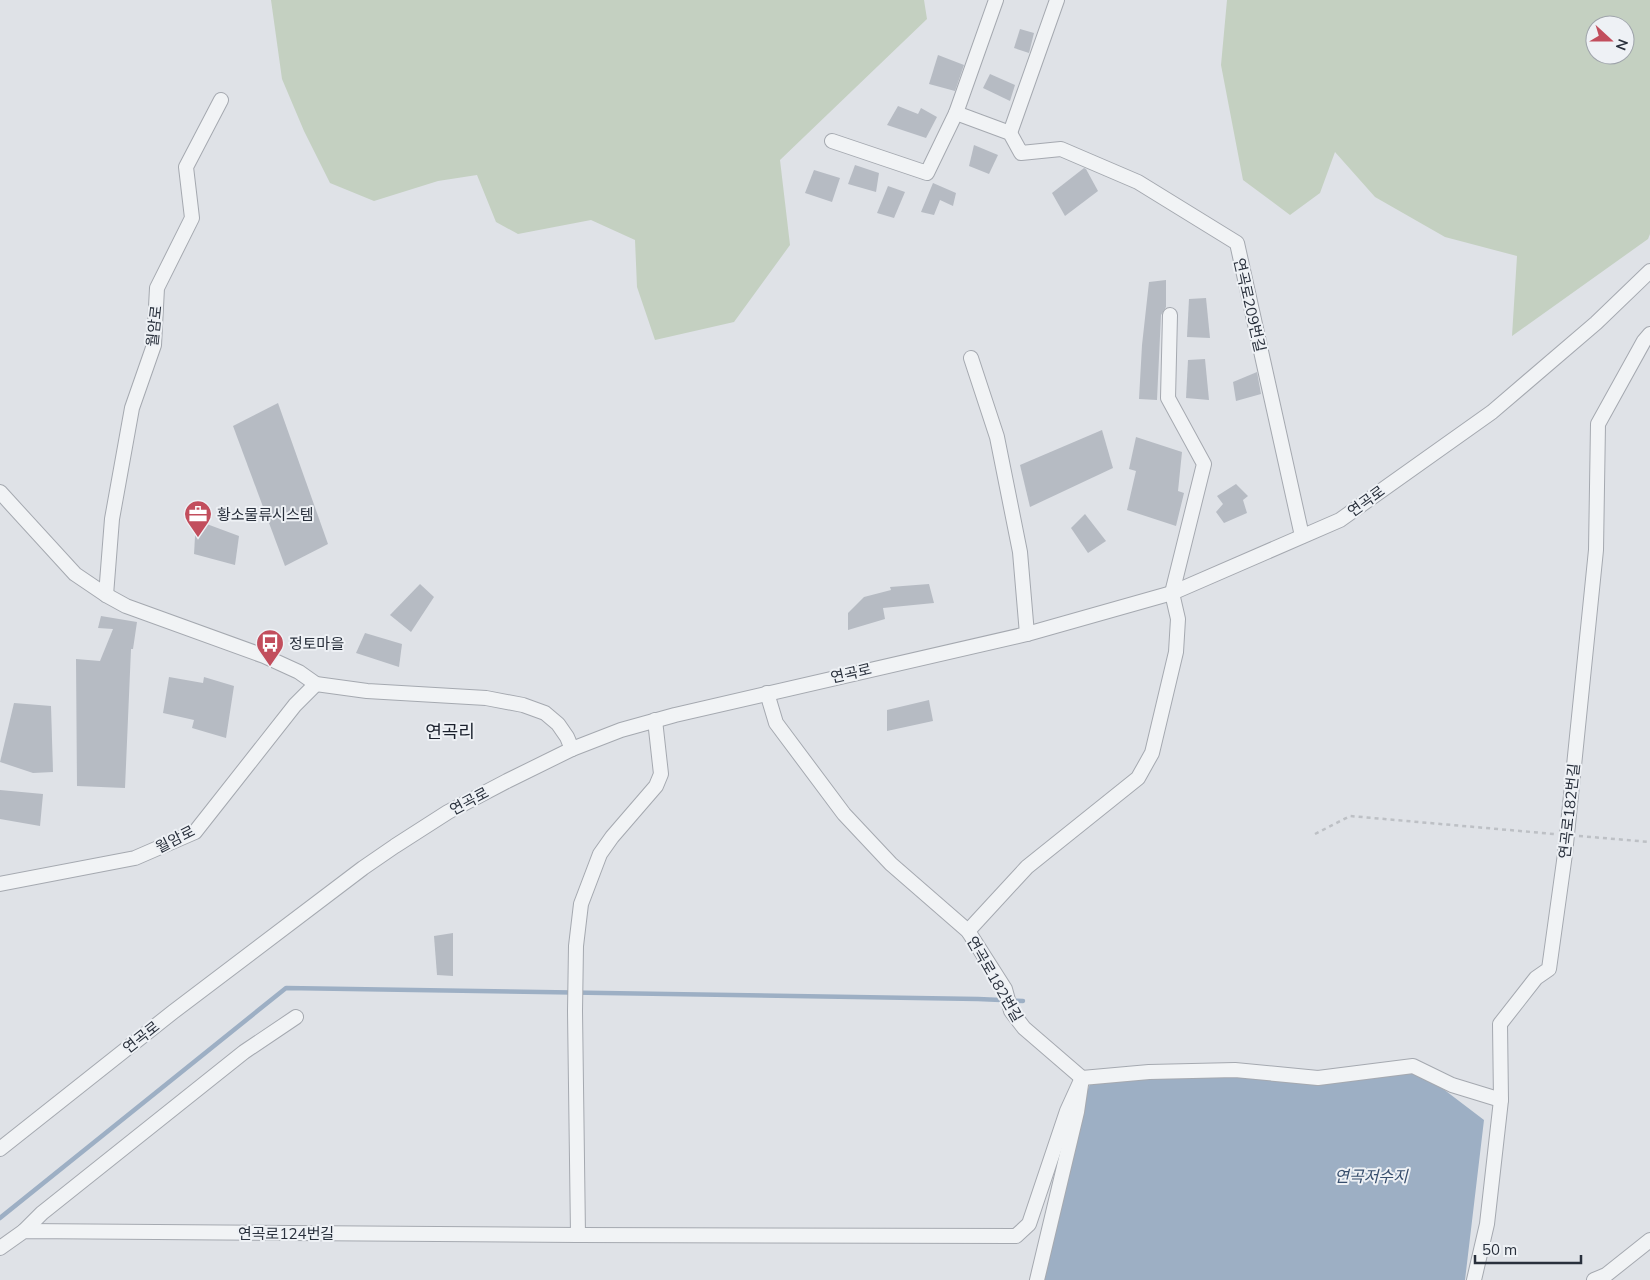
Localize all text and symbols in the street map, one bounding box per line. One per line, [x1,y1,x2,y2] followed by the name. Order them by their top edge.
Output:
[1585,15,1635,65] north arrow
[1612,36,1632,53] text: N
[1230,256,1270,354] street label: 연곡로209번길
[142,304,166,348] street label: 월암로
[1344,481,1388,521] street label: 연곡로
[183,499,213,538] office icon: 황소물류시스템
[217,505,314,524] place label: 황소물류시스템
[255,628,285,667] bus stop icon: 정토마을
[289,634,344,653] place label: 정토마을
[829,659,873,687] street label: 연곡로
[425,720,475,743] district label: 연곡리
[1555,762,1583,860] street label: 연곡로182번길
[446,783,492,819] street label: 연곡로
[152,821,198,857] street label: 월암로
[963,933,1027,1025] street label: 연곡로182번길
[119,1017,163,1057] street label: 연곡로
[1334,1166,1409,1186] water label: 연곡저수지
[238,1224,334,1243] street label: 연곡로124번길
[1475,1232,1581,1264] scale bar
[1482,1240,1517,1259] text: 50 m

